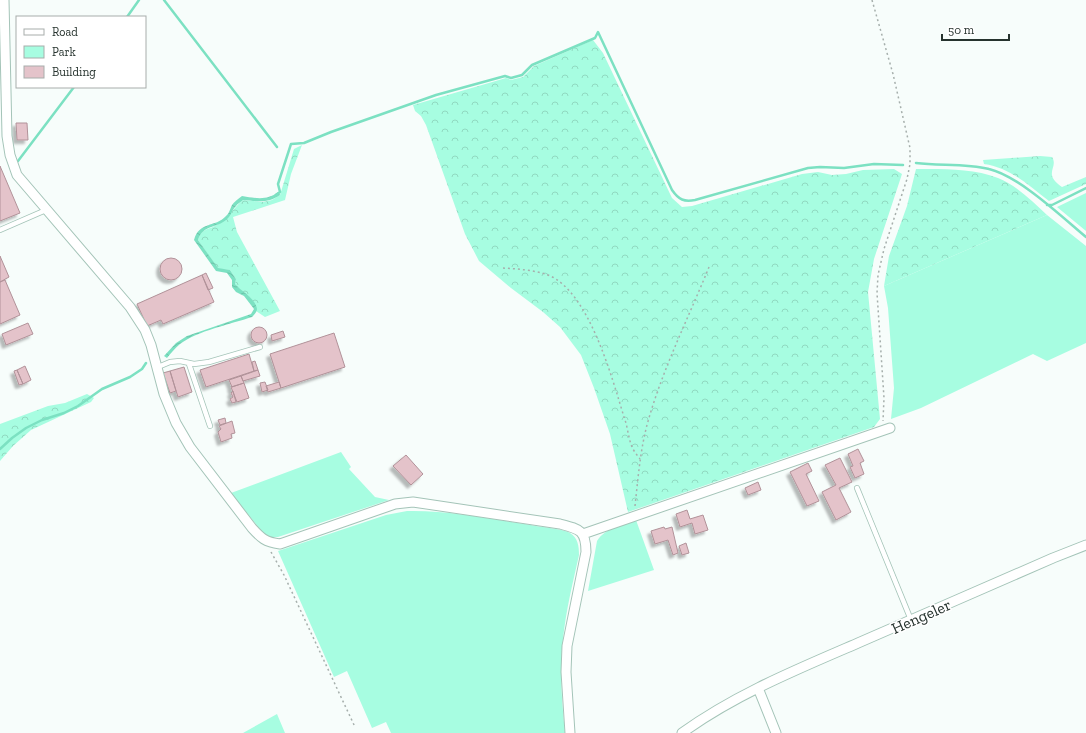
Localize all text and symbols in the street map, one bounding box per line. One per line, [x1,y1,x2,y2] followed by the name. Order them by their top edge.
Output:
[16,16,146,88] legend
[942,16,1009,42] scale bar
[948,23,975,37] text: 50 m
[52,25,78,39] text: Road
[52,45,77,59] text: Park
[52,65,96,79] text: Building
[888,595,954,638] street label: Hengeler

